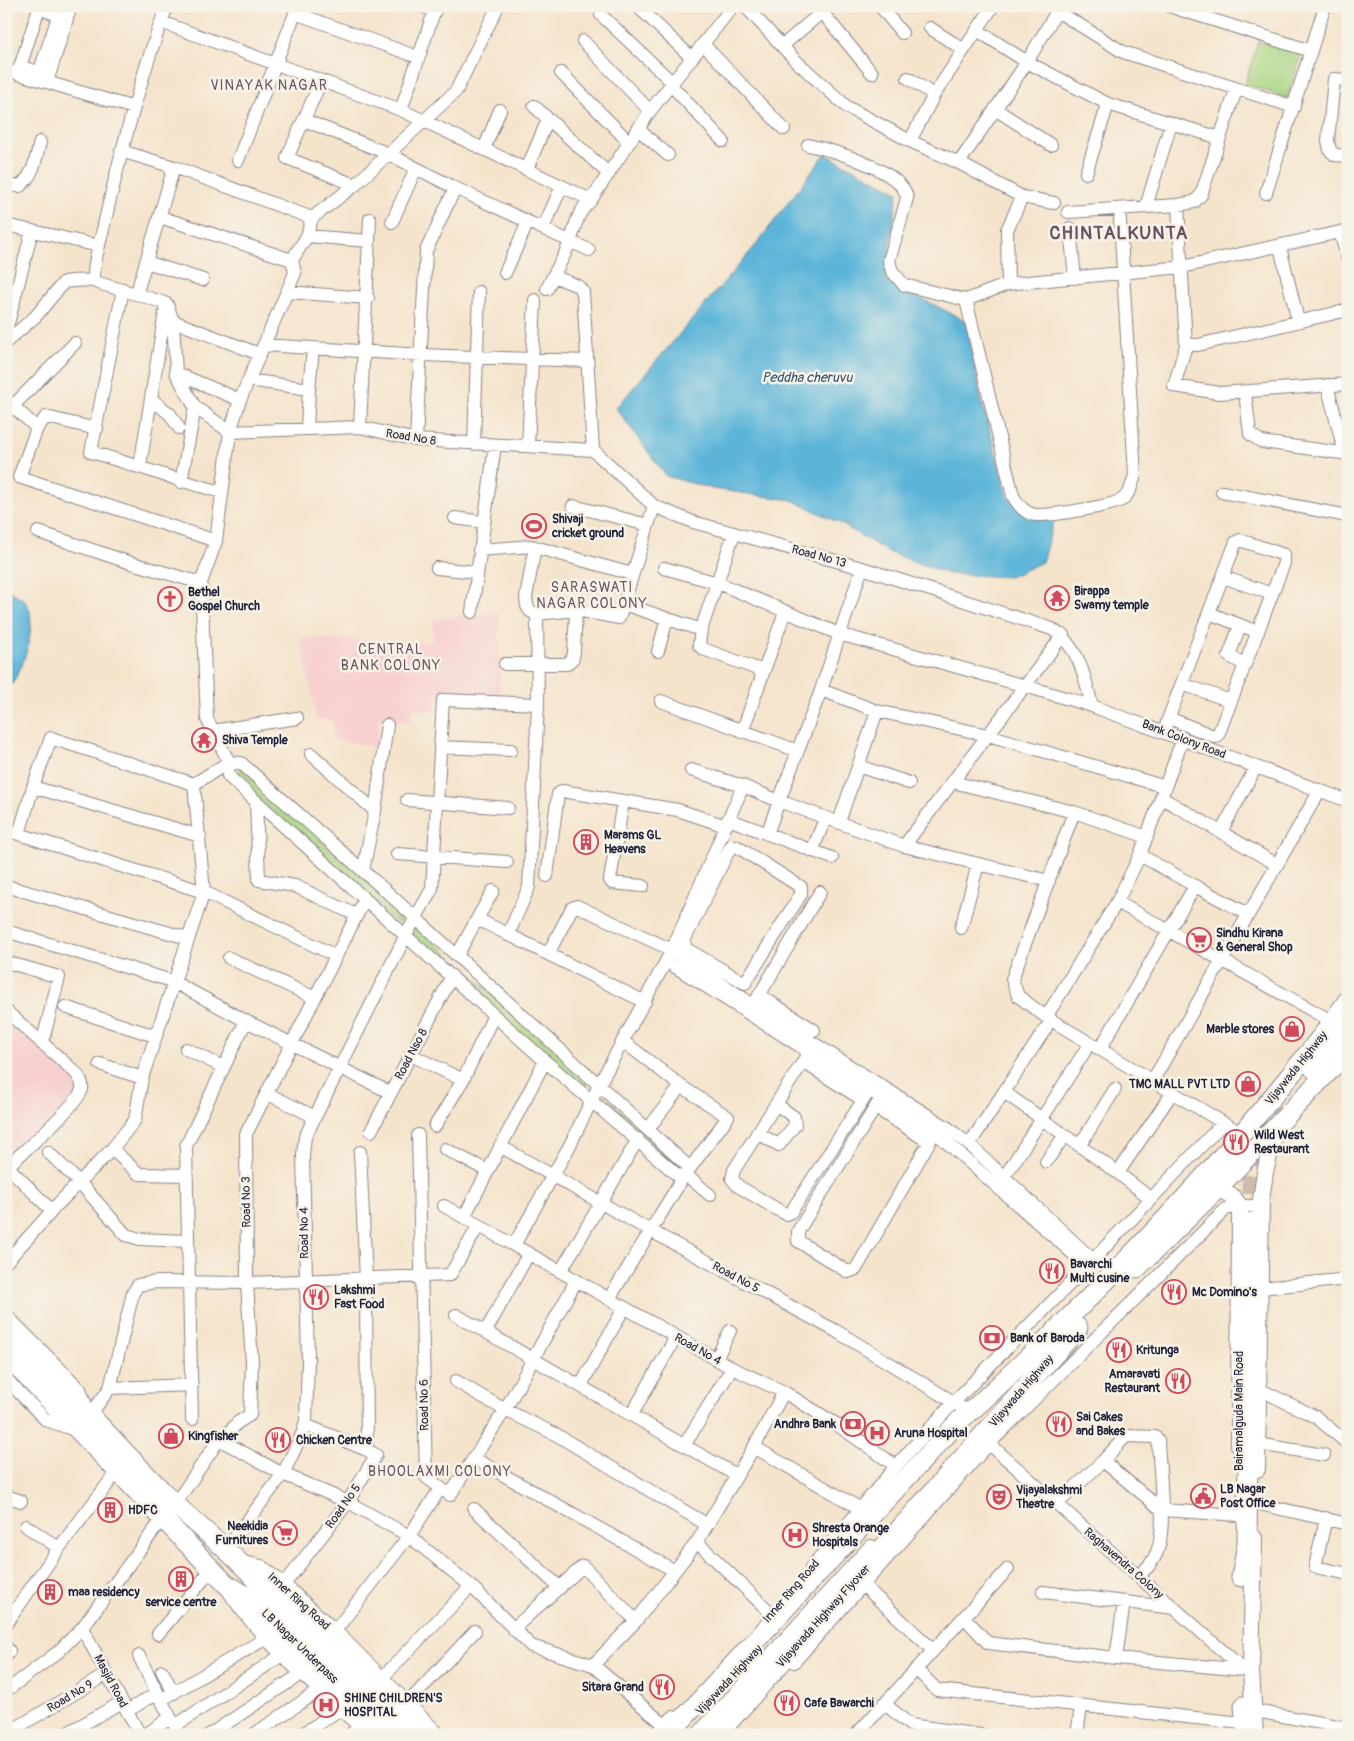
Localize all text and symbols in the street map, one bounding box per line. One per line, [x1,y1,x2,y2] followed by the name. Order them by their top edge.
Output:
[210,77,328,94] district label: VINAYAK NAGAR
[1049,222,1189,245] district label: CHINTALKUNTA
[762,369,853,386] water label: Peddha cheruvu
[385,426,437,449] street label: Road No 8
[551,512,624,541] place label: Shivaji cricket ground
[521,513,547,539] sports icon: Shivaji cricket ground
[790,542,848,571] street label: Road No 13
[536,579,648,612] district label: SARASWATI NAGAR COLONY
[1074,584,1150,613] place label: Birappa Swamy temple
[188,585,260,614] place label: Bethel Gospel Church
[1044,585,1070,611] temple icon: Birappa Swamy temple
[157,586,183,612] church icon: Bethel Gospel Church
[341,641,441,674] district label: CENTRAL BANK COLONY
[1140,717,1228,762] street label: Bank Colony Road
[191,727,217,753] temple icon: Shiva Temple
[222,733,289,748] place label: Shiva Temple
[604,828,661,857] place label: Marams GL Heavens
[573,829,599,855] building icon: Marams GL Heavens
[1216,926,1293,955] place label: Sindhu Kirana & General Shop
[1186,927,1212,953] supermarket icon: Sindhu Kirana & General Shop
[1279,1016,1305,1042] shop icon: Marble stores
[1206,1022,1275,1037] place label: Marble stores
[392,1026,431,1082] street label: Road Nso 8
[1262,1028,1331,1108] street label: Vijaywada Highway
[1235,1071,1261,1097] shop icon: TMC MALL PVT LTD
[1128,1077,1230,1092] place label: TMC MALL PVT LTD
[1254,1128,1311,1157] place label: Wild West Restaurant
[1223,1129,1249,1155] restaurant icon: Wild West Restaurant
[239,1176,254,1228] street label: Road No 3
[297,1207,312,1259] street label: Road No 4
[1070,1257,1130,1286] place label: Bavarchi Multi cusine
[1039,1258,1065,1284] restaurant icon: Bavarchi Multi cusine
[710,1259,762,1296] street label: Road No 5
[1161,1279,1187,1305] restaurant icon: Mc Domino's
[334,1283,384,1312] place label: Lakshmi Fast Food
[303,1284,329,1310] restaurant icon: Lakshmi Fast Food
[1192,1285,1257,1300] place label: Mc Domino's
[979,1325,1005,1351] bank icon: Bank of Baroda
[672,1330,724,1369] street label: Road No 4
[1010,1331,1085,1346] place label: Bank of Baroda
[1106,1337,1132,1363] restaurant icon: Kritunga
[1136,1343,1179,1358] place label: Kritunga
[1232,1351,1247,1471] street label: Bairamalguda Main Road
[986,1352,1057,1431] street label: Vijaywada Highway
[1105,1367,1161,1396] place label: Amaravati Restaurant
[1165,1368,1191,1394] restaurant icon: Amaravati Restaurant
[417,1379,432,1431] street label: Road No 6
[1076,1410,1126,1439] place label: Sai Cakes and Bakes
[840,1411,866,1437] bank icon: Andhra Bank
[1046,1411,1072,1437] restaurant icon: Sai Cakes and Bakes
[774,1417,837,1432] place label: Andhra Bank
[864,1420,890,1446] hospital icon: Aruna Hospital
[158,1423,184,1449] shop icon: Kingfisher
[894,1426,968,1441] place label: Aruna Hospital
[265,1427,291,1453] restaurant icon: Chicken Centre
[188,1429,239,1444] place label: Kingfisher
[296,1433,373,1448] place label: Chicken Centre
[368,1463,512,1480] district label: BHOOLAXMI COLONY
[323,1481,364,1532] street label: Road No 5
[1220,1482,1277,1511] place label: LB Nagar Post Office
[1015,1483,1082,1512] place label: Vijayalakshmi Theatre
[1190,1483,1216,1509] public building icon: LB Nagar Post Office
[986,1484,1012,1510] theatre icon: Vijayalakshmi Theatre
[97,1497,123,1523] building icon: HDFC
[128,1503,158,1518] place label: HDFC
[215,1519,269,1548] place label: Neekidia Furnitures
[272,1520,298,1546] supermarket icon: Neekidia Furnitures
[812,1521,890,1550] place label: Shresta Orange Hospitals
[782,1522,808,1548] hospital icon: Shresta Orange Hospitals
[1081,1525,1167,1602] street label: Raghavendra Colony
[760,1557,823,1626] street label: Inner Ring Road
[773,1561,874,1671] street label: Vijayavada Highway Flyover
[168,1566,194,1592] building icon: service centre
[264,1569,333,1633] street label: Inner Ring Road
[37,1579,63,1605] building icon: maa residency
[68,1585,140,1600] place label: maa residency
[146,1595,218,1610] place label: service centre
[258,1606,342,1687] street label: LB Nagar Underpass
[693,1642,766,1719] street label: Vijaywada Highway
[90,1652,131,1710] street label: Masjid Road
[649,1674,675,1700] restaurant icon: Sitara Grand
[45,1677,96,1716] street label: Road No 9
[582,1680,644,1695] place label: Sitara Grand
[774,1690,800,1716] restaurant icon: Cafe Bawarchi
[344,1691,443,1720] place label: SHINE CHILDREN'S HOSPITAL
[313,1692,339,1718] hospital icon: SHINE CHILDREN'S HOSPITAL
[804,1696,874,1711] place label: Cafe Bawarchi

